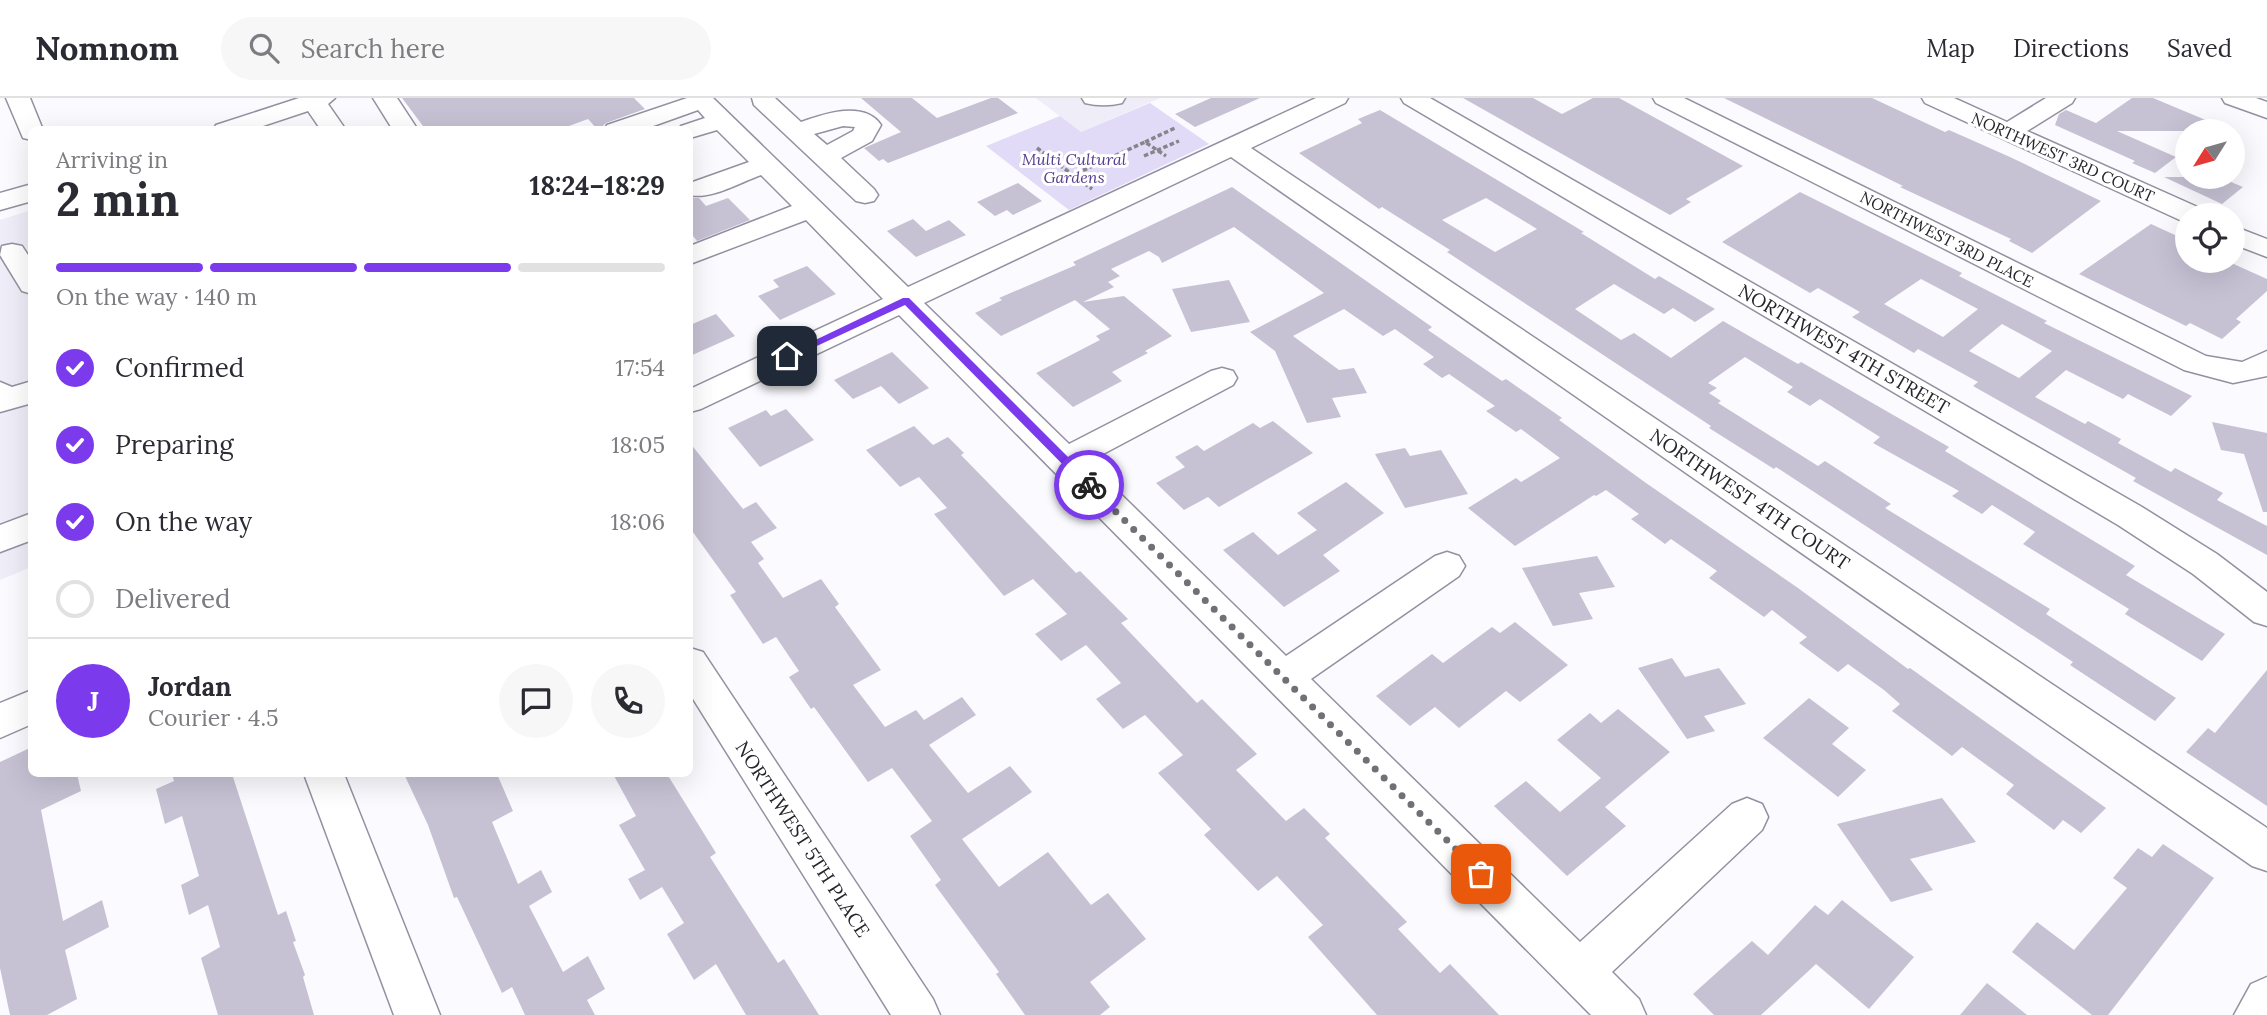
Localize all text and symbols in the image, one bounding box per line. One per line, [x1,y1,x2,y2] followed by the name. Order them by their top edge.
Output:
[221,17,711,80] search box
[35,27,179,69] text: Nomnom
[245,29,283,67] icon: search
[301,32,445,65] text: Search here
[1926,33,1975,64] text: Map
[2013,33,2129,64] text: Directions
[2167,33,2232,64] text: Saved
[1968,108,2158,206] street label: NORTHWEST 3RD COURT
[2175,119,2245,189] north arrow
[2175,119,2245,273] map controls
[56,145,168,174] text: Arriving in
[1022,149,1127,187] park label: Multi Cultural Gardens
[530,169,665,202] text: 18:24–18:29
[56,170,179,229] text: 2 min
[1857,186,2037,292] street label: NORTHWEST 3RD PLACE
[2175,203,2245,273] button: locate
[1734,279,1954,419] street label: NORTHWEST 4TH STREET
[56,282,257,311] text: On the way · 140 m
[757,326,817,386] pin
[768,337,806,375] icon: home
[56,349,94,387] icon: check
[115,351,244,384] text: Confirmed
[615,353,665,382] text: 17:54
[1646,423,1854,575] street label: NORTHWEST 4TH COURT
[56,426,94,464] icon: check
[115,428,234,461] text: Preparing
[611,430,665,459] text: 18:05
[1054,450,1124,520] courier
[1070,466,1108,504] icon: bike
[56,503,94,541] icon: check
[115,505,252,538] text: On the way
[610,507,665,536] text: 18:06
[115,582,231,615] text: Delivered
[499,664,573,738] button: chat
[591,664,665,738] button: phone
[148,670,232,703] text: Jordan
[87,685,99,718] text: J
[148,703,279,732] text: Courier · 4.5
[731,737,875,941] street label: NORTHWEST 5TH PLACE
[1451,844,1511,904] pin
[1462,855,1500,893] icon: bag

